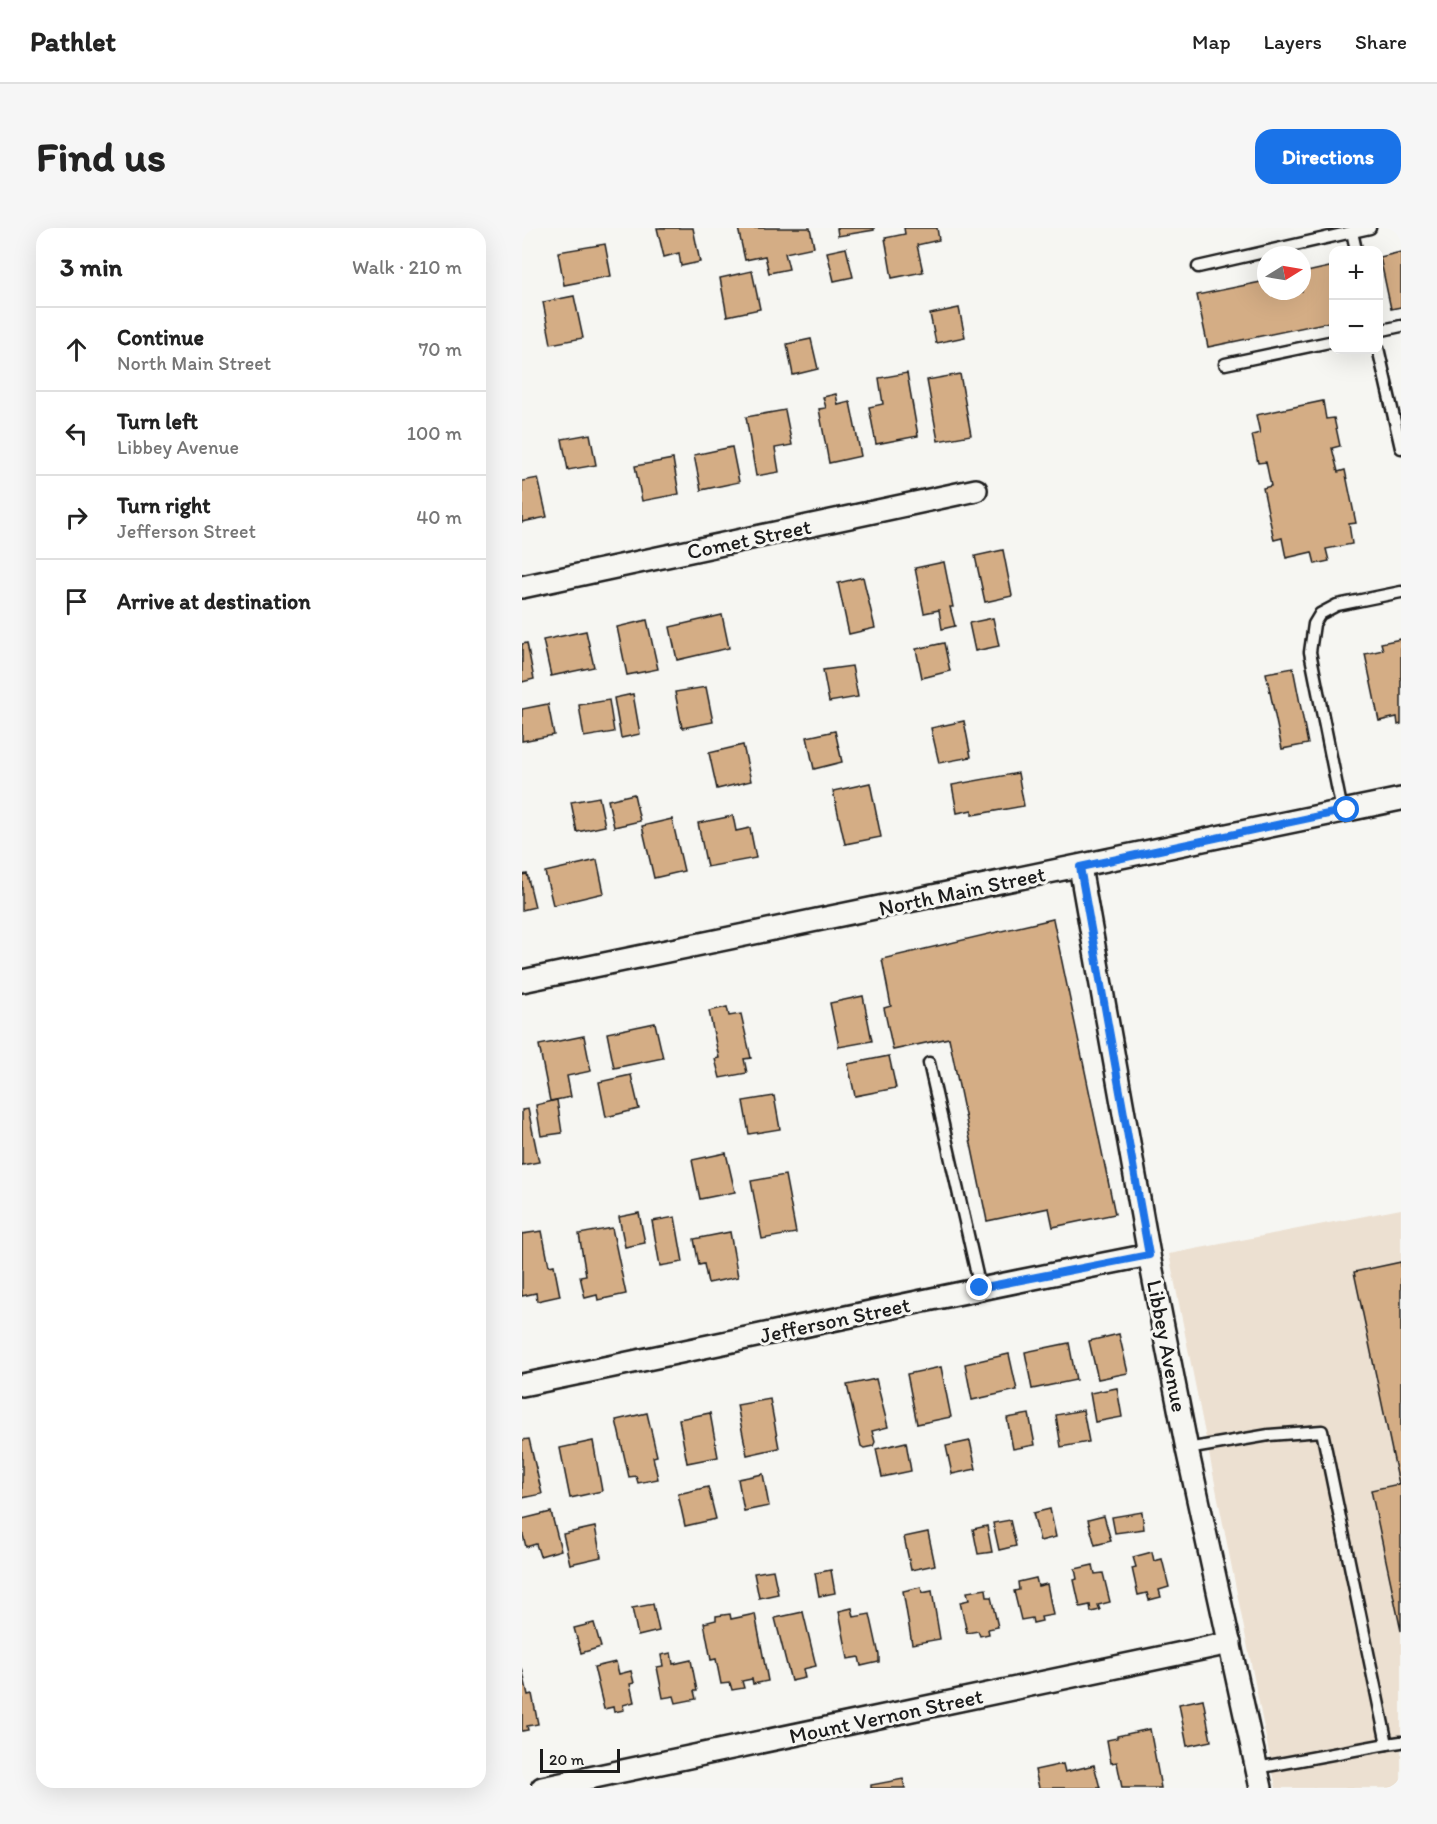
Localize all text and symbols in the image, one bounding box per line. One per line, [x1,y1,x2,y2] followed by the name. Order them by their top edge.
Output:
[30,24,116,58] text: Pathlet
[1192,29,1231,54] text: Map
[1264,29,1322,54] text: Layers
[1355,29,1407,54] text: Share
[1255,129,1401,184] button: Directions
[36,131,166,182] text: Find us
[1257,246,1311,300] north arrow
[1329,246,1383,354] map controls
[1329,246,1383,300] button: +
[60,251,122,283] text: 3 min
[352,255,462,279] text: Walk · 210 m
[1329,300,1383,354] button: −
[117,324,204,351] text: Continue
[60,333,93,366] icon: ahead
[418,337,462,361] text: 70 m
[117,351,271,375] text: North Main Street
[117,408,198,435] text: Turn left
[60,417,93,450] icon: left
[407,421,462,445] text: 100 m
[117,435,239,459] text: Libbey Avenue
[117,492,211,519] text: Turn right
[60,501,93,534] icon: right
[416,505,462,529] text: 40 m
[684,513,814,565] street label: Comet Street
[117,519,256,543] text: Jefferson Street
[60,585,93,618] icon: arrive
[117,588,311,615] text: Arrive at destination
[1333,796,1359,822] route start
[876,860,1048,922] street label: North Main Street
[966,1274,992,1300] route end
[1141,1277,1193,1415] street label: Libbey Avenue
[757,1291,913,1349] street label: Jefferson Street
[787,1682,985,1750] street label: Mount Vernon Street
[540,1746,620,1774] scale bar
[549,1750,584,1769] text: 20 m

